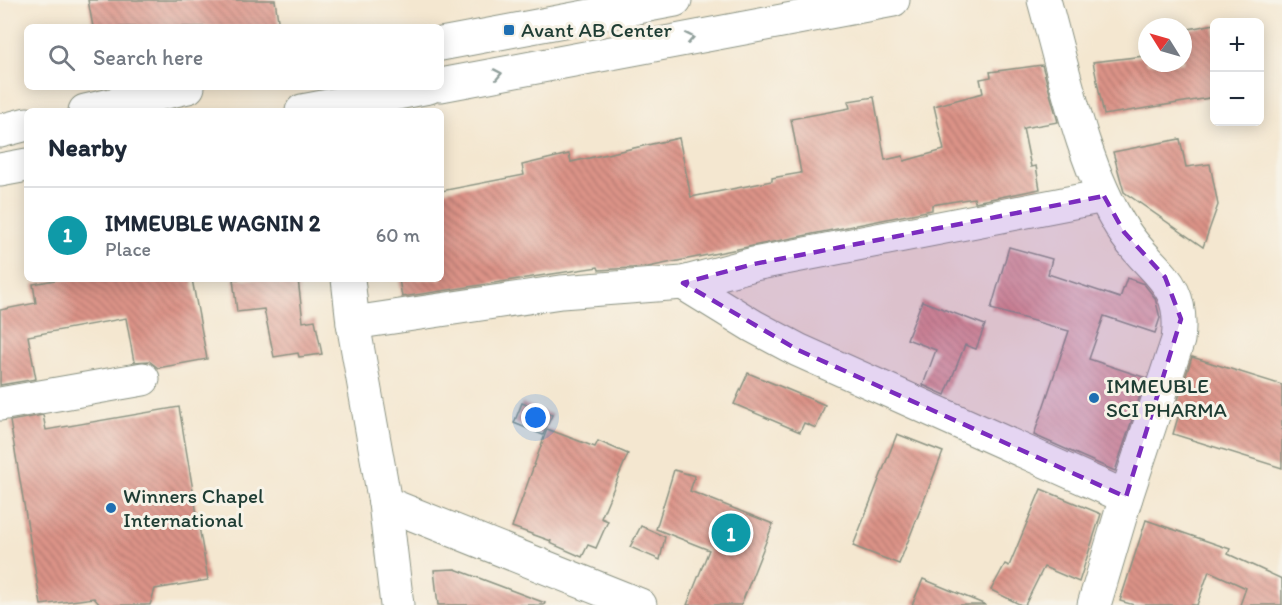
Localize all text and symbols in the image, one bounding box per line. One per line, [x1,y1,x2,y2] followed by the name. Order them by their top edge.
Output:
[521,17,672,42] place label: Avant AB Center
[1138,18,1192,72] north arrow
[1210,18,1264,126] map controls
[1210,18,1264,72] button: +
[502,23,516,37] marker: Avant AB Center
[24,24,444,90] search box
[685,32,695,45] one-way arrow
[45,41,78,74] icon: search
[93,44,203,71] text: Search here
[493,68,503,81] one-way arrow
[1210,72,1264,126] button: −
[48,131,127,163] text: Nearby
[105,210,320,237] text: IMMEUBLE WAGNIN 2
[63,223,72,247] text: 1
[376,223,420,247] text: 60 m
[105,237,151,261] text: Place
[1106,373,1228,422] place label: IMMEUBLE SCI PHARMA
[1087,391,1101,405] marker: IMMEUBLE SCI PHARMA
[521,403,550,432] your location
[123,483,264,532] place label: Winners Chapel International
[104,501,118,515] marker: Winners Chapel International
[712,510,750,556] pin: 1

